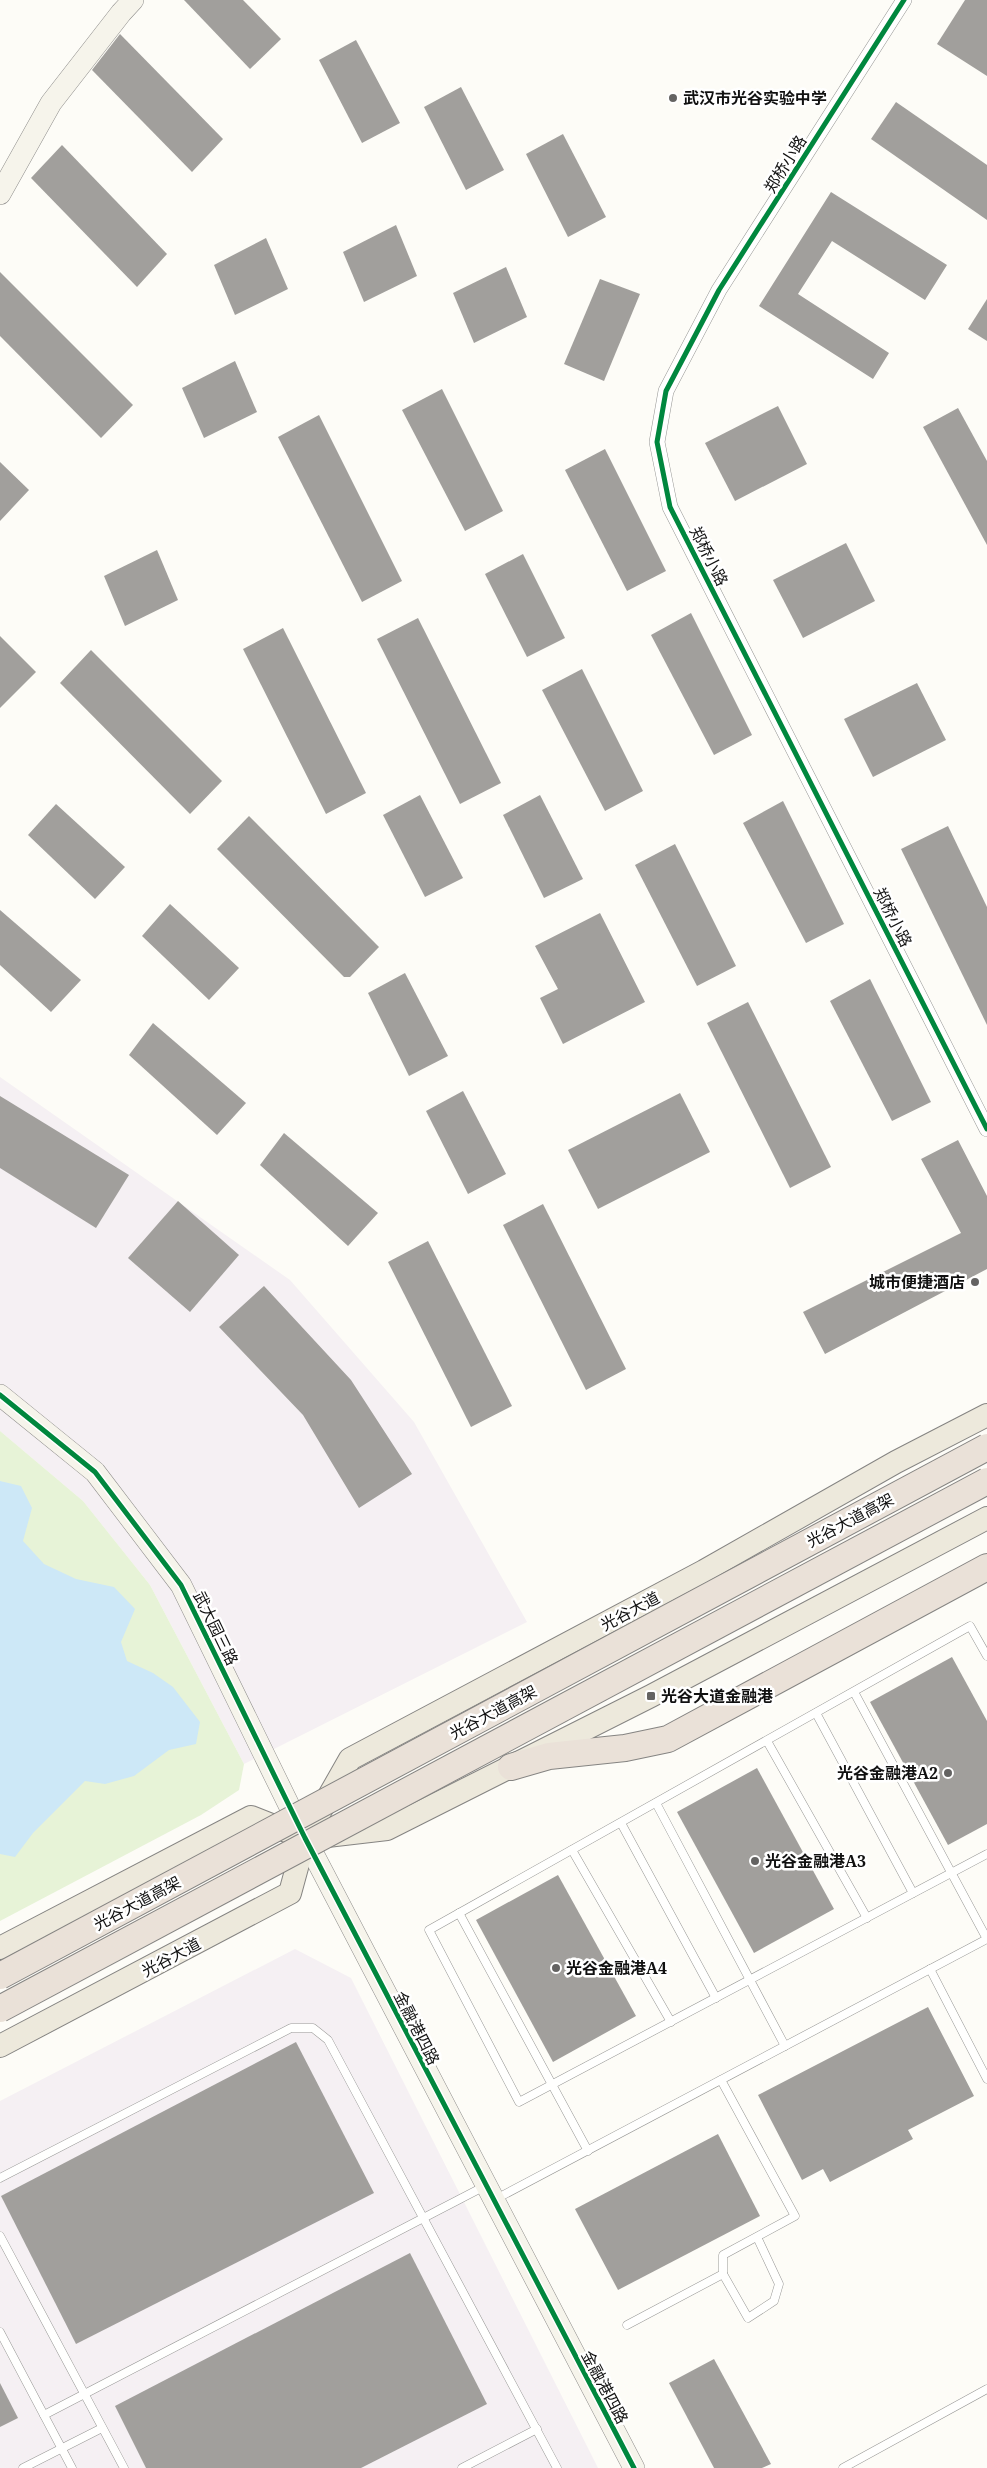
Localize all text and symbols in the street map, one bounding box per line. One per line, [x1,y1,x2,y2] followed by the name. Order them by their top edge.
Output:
[683,87,827,109] place label: 武汉市光谷实验中学
[667,92,679,104] marker: 武汉市光谷实验中学
[759,131,811,197] street label: 郑桥小路
[685,522,733,590] street label: 郑桥小路
[869,883,917,951] street label: 郑桥小路
[869,1271,965,1293] place label: 城市便捷酒店
[969,1276,981,1288] marker: 城市便捷酒店
[802,1488,898,1552] street label: 光谷大道高架
[597,1586,663,1636] street label: 光谷大道
[189,1587,243,1669] street label: 武大园三路
[445,1680,541,1744] street label: 光谷大道高架
[661,1685,773,1707] place label: 光谷大道金融港
[645,1690,657,1702] marker: 光谷大道金融港
[837,1762,938,1784] place label: 光谷金融港A2
[942,1767,954,1779] marker: 光谷金融港A2
[765,1850,866,1872] place label: 光谷金融港A3
[749,1855,761,1867] marker: 光谷金融港A3
[89,1871,185,1935] street label: 光谷大道高架
[138,1932,204,1982] street label: 光谷大道
[566,1957,667,1979] place label: 光谷金融港A4
[550,1962,562,1974] marker: 光谷金融港A4
[389,1987,445,2069] street label: 金融港四路
[577,2347,633,2427] street label: 金融港四路

